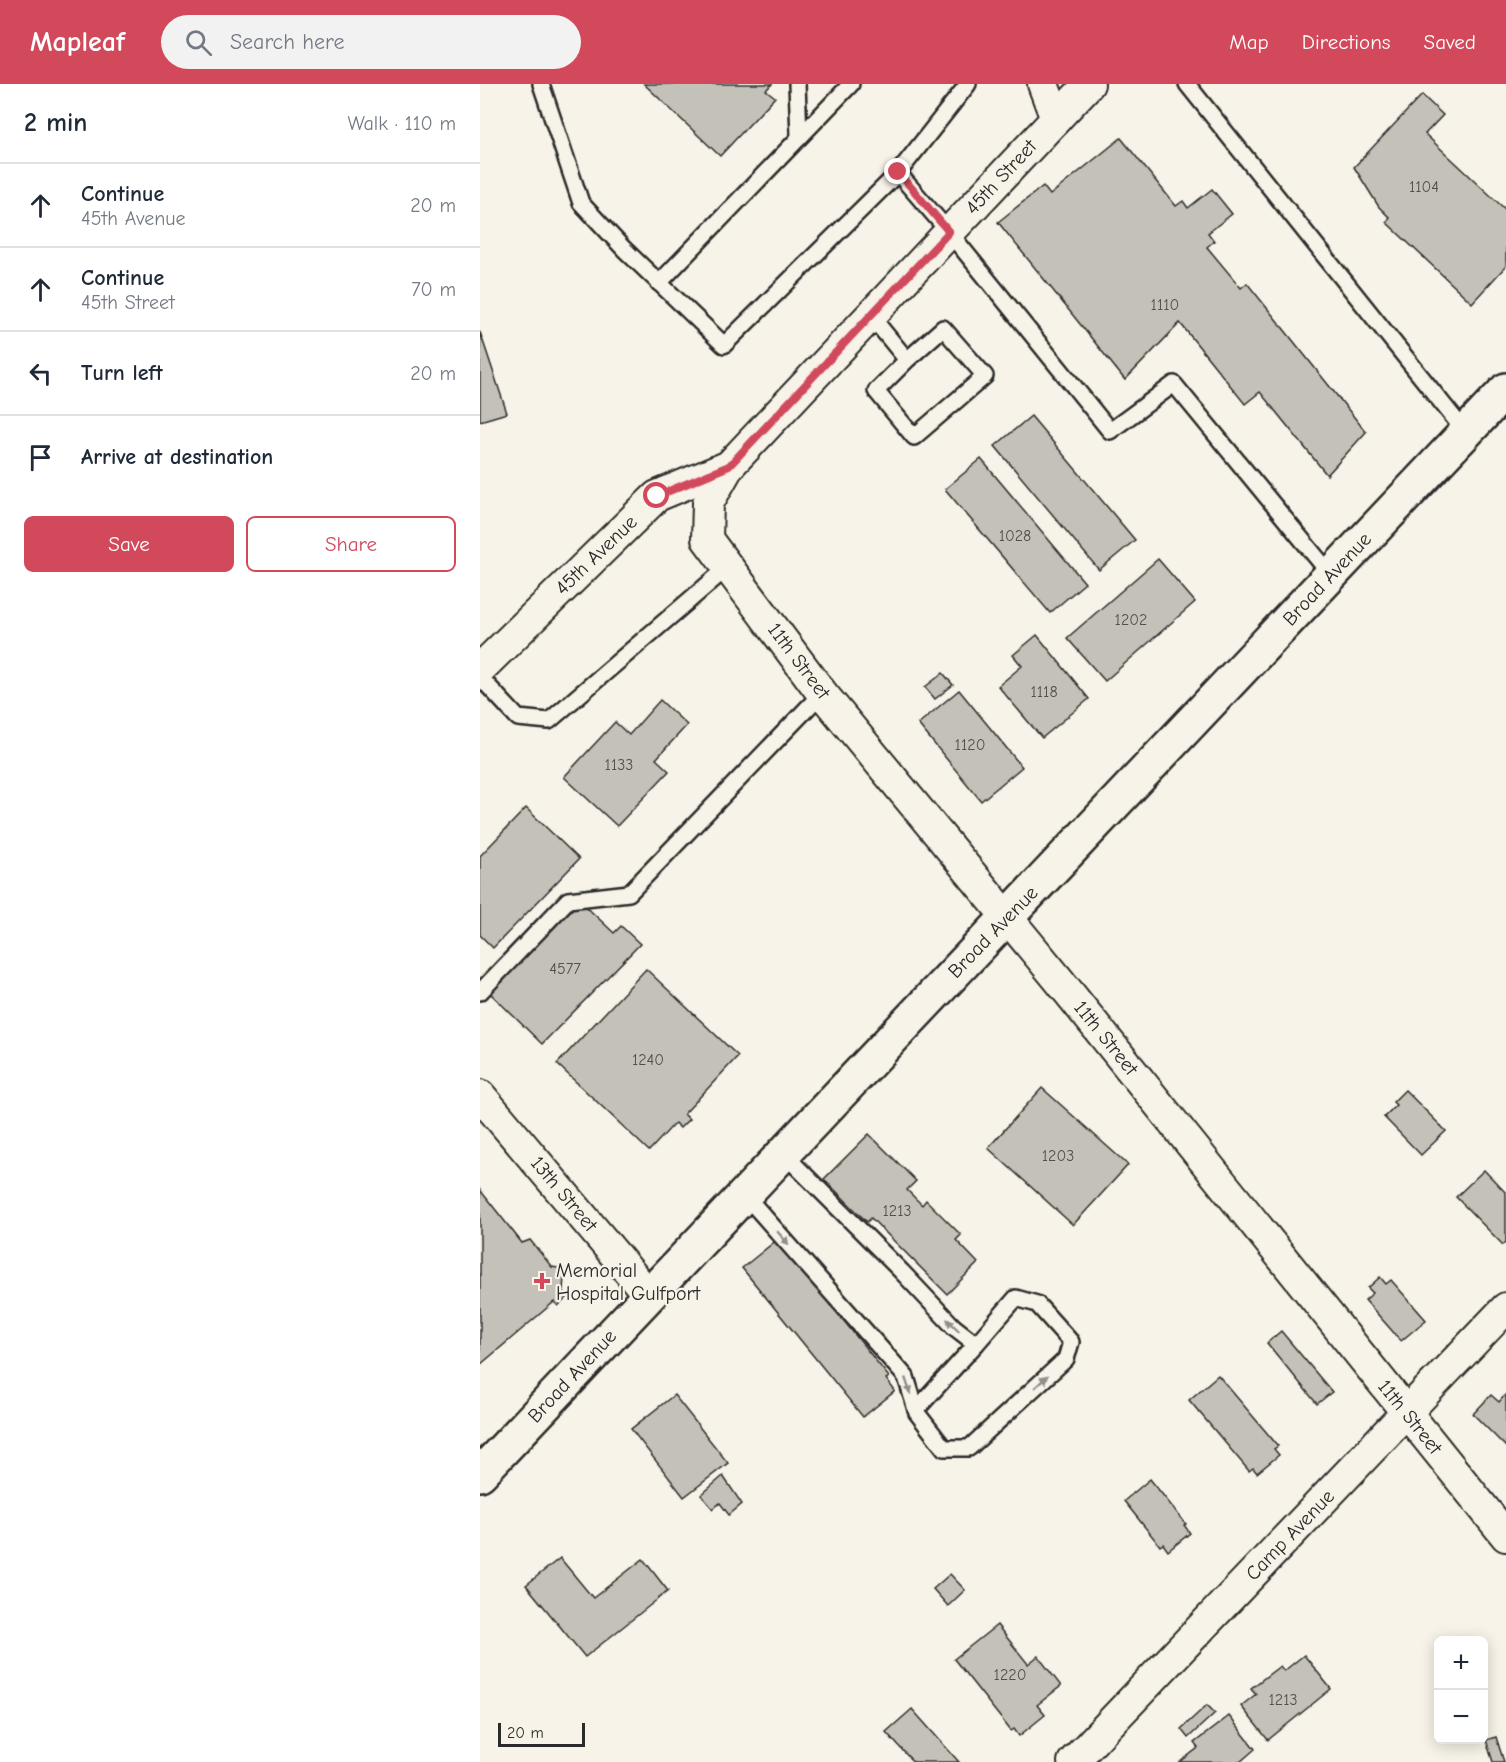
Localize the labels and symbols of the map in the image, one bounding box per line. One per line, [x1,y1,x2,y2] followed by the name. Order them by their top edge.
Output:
[961,134,1042,219] street label: 45th Street
[884,158,910,184] route end
[1409,178,1439,196] house number: 1104
[1151,296,1179,314] house number: 1110
[643,482,669,508] route start
[550,510,642,600] street label: 45th Avenue
[999,527,1031,545] house number: 1028
[1278,528,1376,630] street label: Broad Avenue
[1115,611,1147,629] house number: 1202
[763,619,836,704] street label: 11th Street
[1030,683,1058,701] house number: 1118
[955,736,985,754] house number: 1120
[605,756,633,774] house number: 1133
[943,881,1043,983] street label: Broad Avenue
[549,960,581,978] house number: 4577
[1069,996,1144,1081] street label: 11th Street
[632,1051,664,1069] house number: 1240
[1042,1147,1074,1165] house number: 1203
[526,1152,603,1237] street label: 13th Street
[882,1202,912,1220] house number: 1213
[776,1230,789,1245] one-way arrow
[556,1259,702,1305] place label: Memorial Hospital Gulfport
[533,1272,551,1290] marker: Memorial Hospital Gulfport
[946,1318,961,1332] one-way arrow
[523,1325,621,1427] street label: Broad Avenue
[1373,1375,1448,1460] street label: 11th Street
[1033,1376,1048,1389] one-way arrow
[904,1377,914,1395] one-way arrow
[1241,1485,1339,1585] street label: Camp Avenue
[994,1666,1026,1684] house number: 1220
[1268,1691,1298,1709] house number: 1213
[498,1720,585,1748] scale bar

